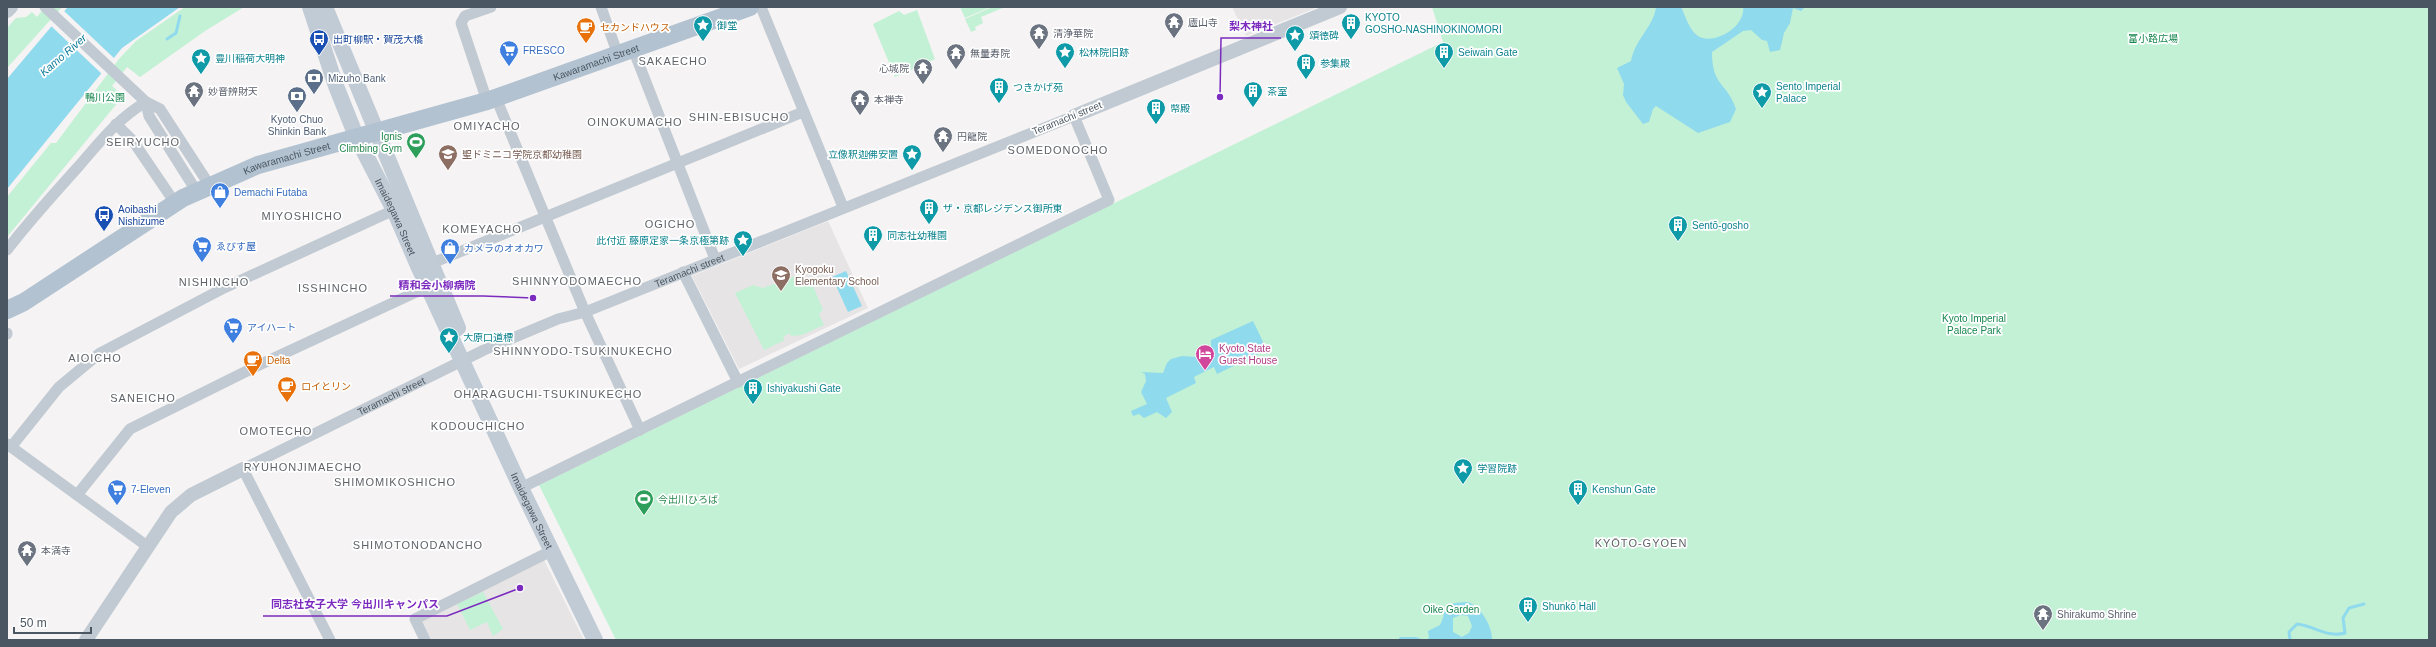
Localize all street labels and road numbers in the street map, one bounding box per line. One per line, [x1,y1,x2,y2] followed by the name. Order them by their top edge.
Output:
[551,42,640,82] street label: Kawaramachi Street
[1031,99,1104,137] street label: Teramachi street
[241,140,331,176] street label: Kawaramachi Street
[373,176,418,257] street label: Imaidegawa Street
[653,251,726,289] street label: Teramachi street
[355,374,427,417] street label: Teramachi street
[509,471,555,551] street label: Imaidegawa Street

